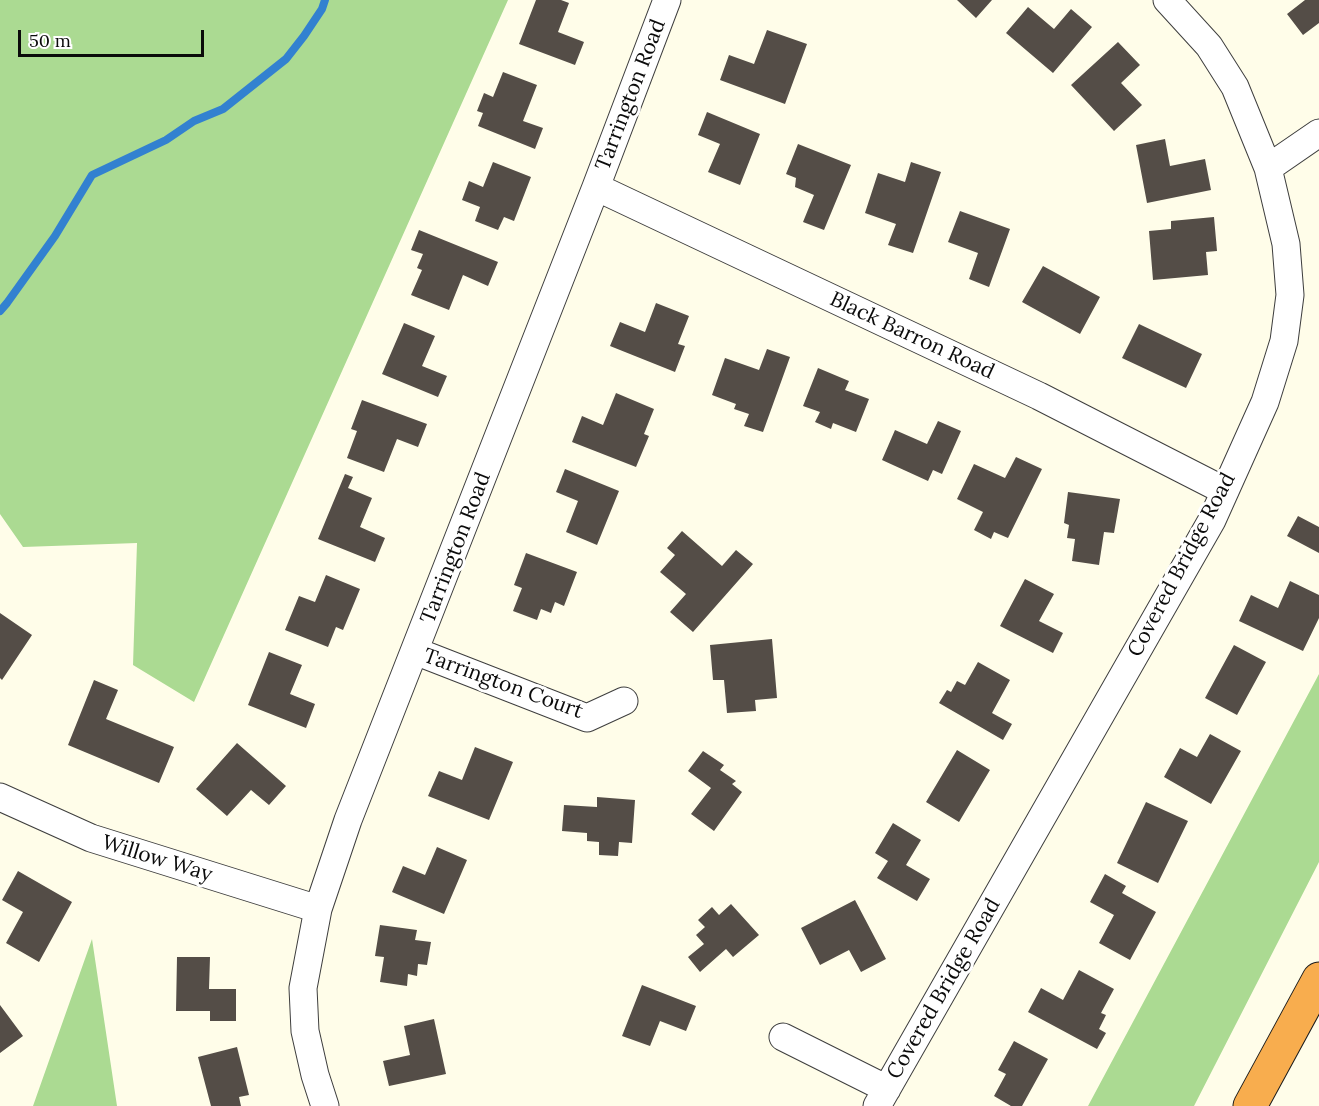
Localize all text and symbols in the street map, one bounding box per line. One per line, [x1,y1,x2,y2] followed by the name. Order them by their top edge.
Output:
[591,16,671,174] street label: Tarrington Road
[21,18,207,56] scale bar
[29,29,71,52] text: 50 m
[826,287,998,385] street label: Black Barron Road
[416,469,496,627] street label: Tarrington Road
[1123,469,1241,661] street label: Covered Bridge Road
[420,643,586,725] street label: Tarrington Court
[99,830,215,888] street label: Willow Way
[882,894,1006,1084] street label: Covered Bridge Road

